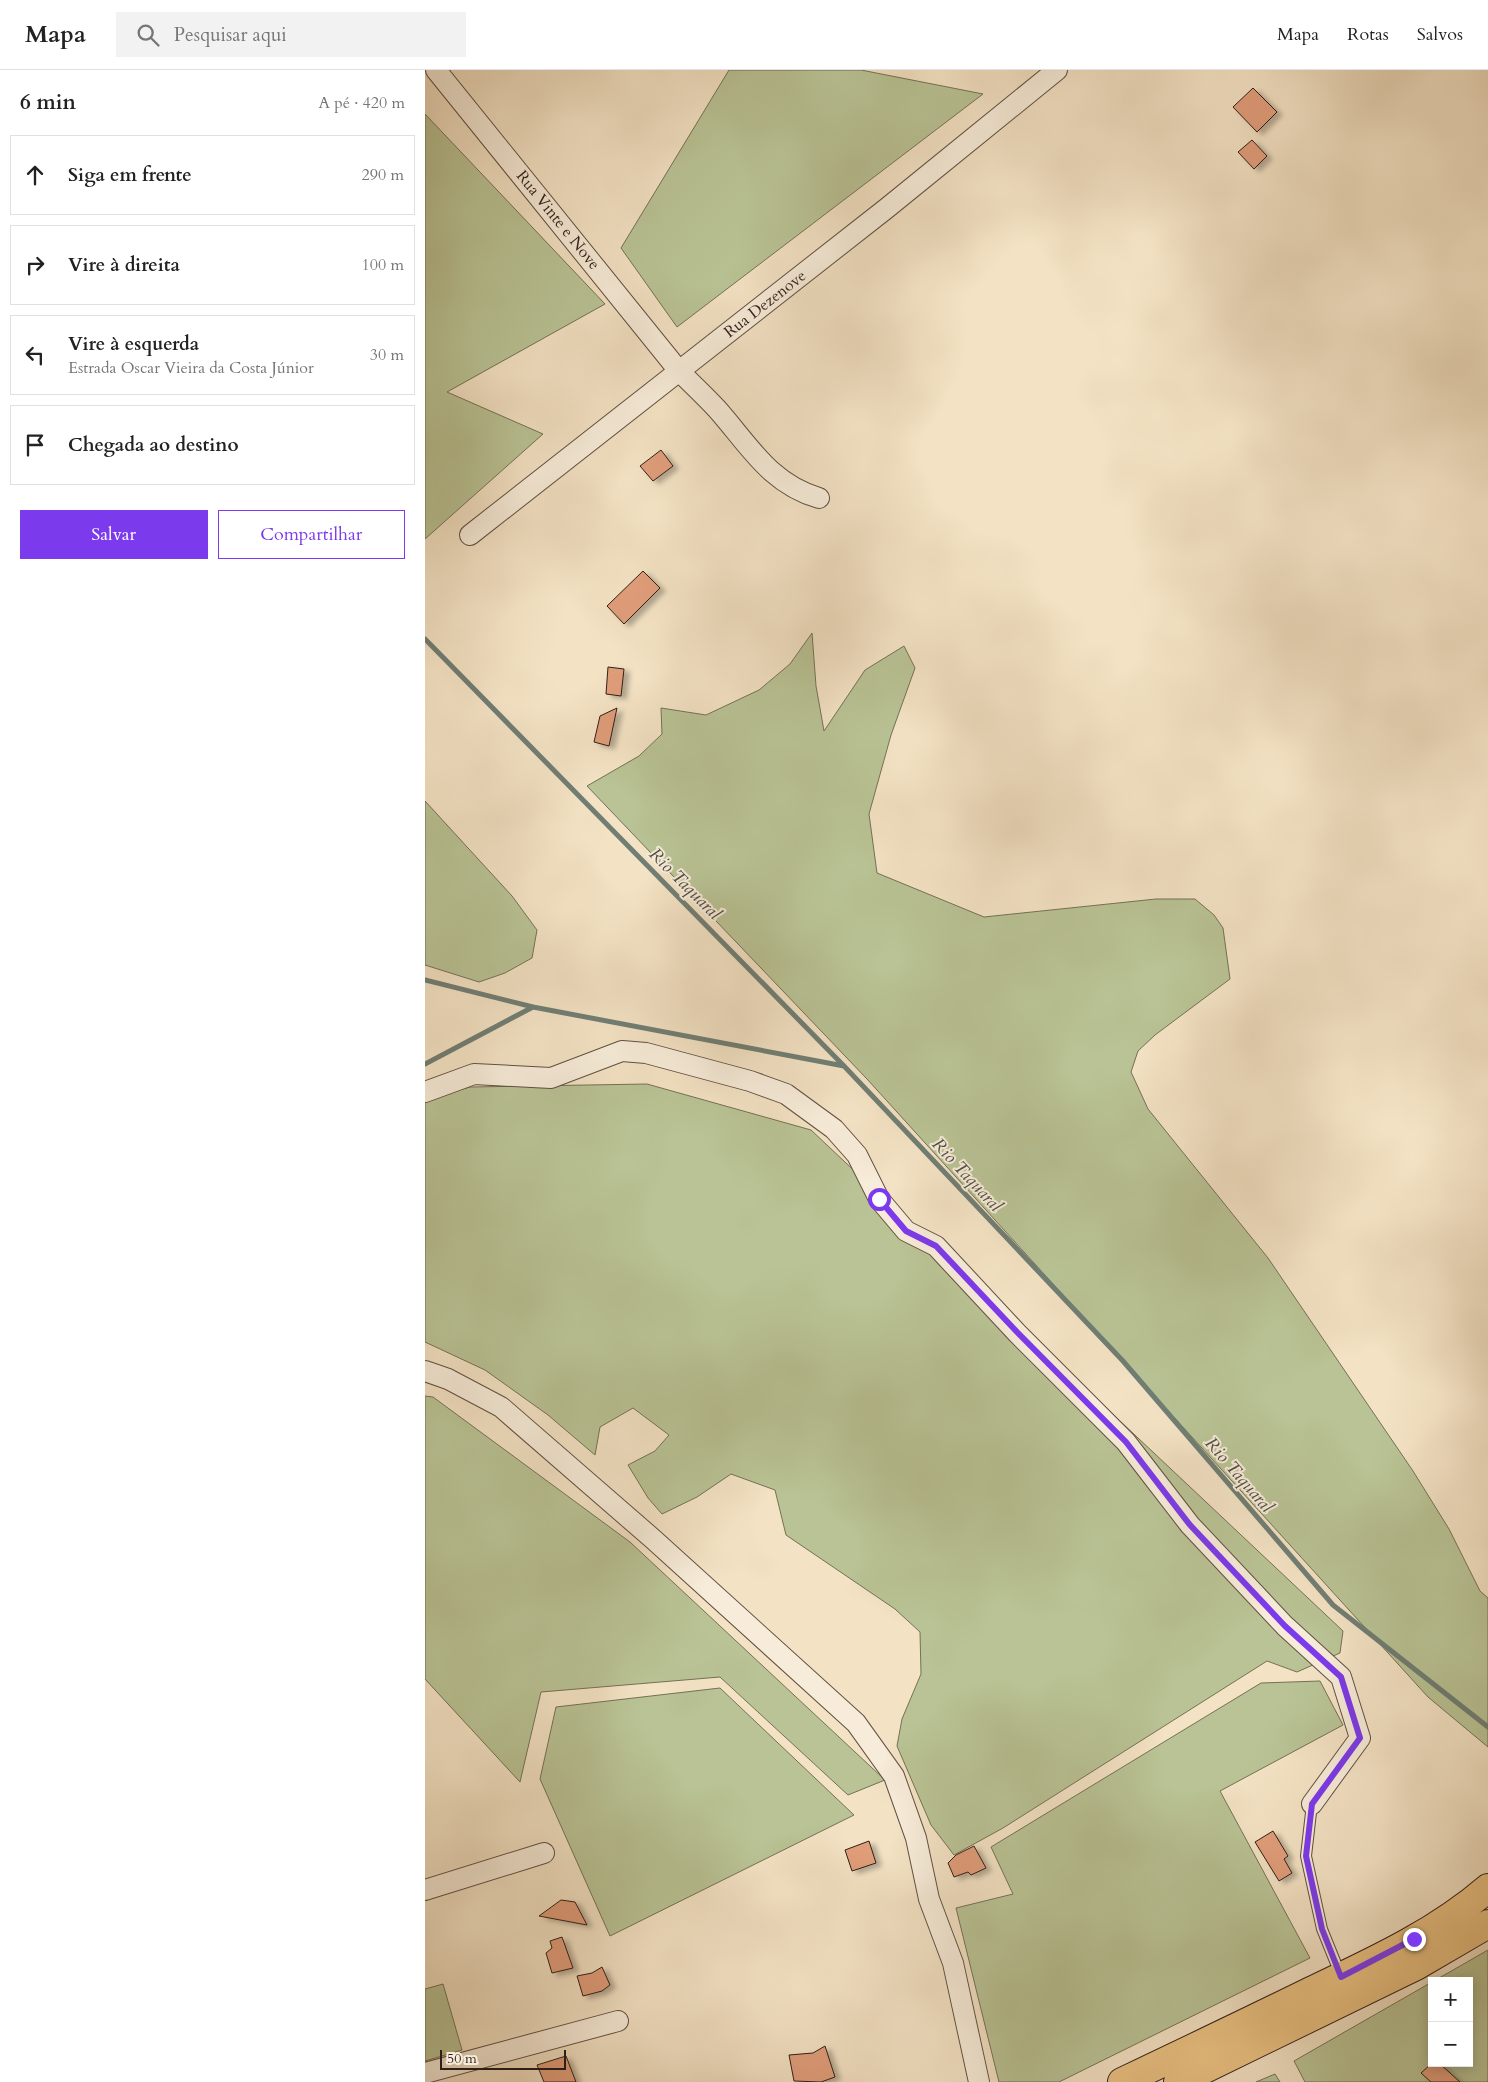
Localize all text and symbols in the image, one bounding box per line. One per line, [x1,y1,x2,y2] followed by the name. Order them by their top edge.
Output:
[116,12,466,57] search box
[25,18,86,51] text: Mapa
[134,21,162,49] icon: search
[174,22,287,48] text: Pesquisar aqui
[1277,22,1319,47] text: Mapa
[1347,22,1389,47] text: Rotas
[1417,22,1463,47] text: Salvos
[20,88,76,117] text: 6 min
[318,92,405,114] text: A pé · 420 m
[21,161,49,189] icon: ahead
[68,162,192,188] text: Siga em frente
[362,164,404,186] text: 290 m
[511,166,605,274] street label: Rua Vinte e Nove
[21,251,49,279] icon: right
[68,252,180,278] text: Vire à direita
[362,254,404,276] text: 100 m
[719,265,811,343] street label: Rua Dezenove
[68,331,199,357] text: Vire à esquerda
[21,341,49,369] icon: left
[370,344,404,366] text: 30 m
[68,357,314,379] text: Estrada Oscar Vieira da Costa Júnior
[21,431,49,459] icon: arrive
[68,432,239,458] text: Chegada ao destino
[20,510,208,559] button: Salvar
[218,510,405,559] button: Compartilhar
[643,842,727,926] water label: Rio Taquaral
[926,1132,1009,1218] water label: Rio Taquaral
[868,1188,891,1211] route start
[1199,1432,1280,1519] water label: Rio Taquaral
[1403,1928,1426,1951] route end
[1428,1977,1473,2067] map controls
[1428,1977,1473,2022] button: +
[1428,2022,1473,2067] button: −
[440,2047,566,2070] scale bar
[447,2049,477,2068] text: 50 m

